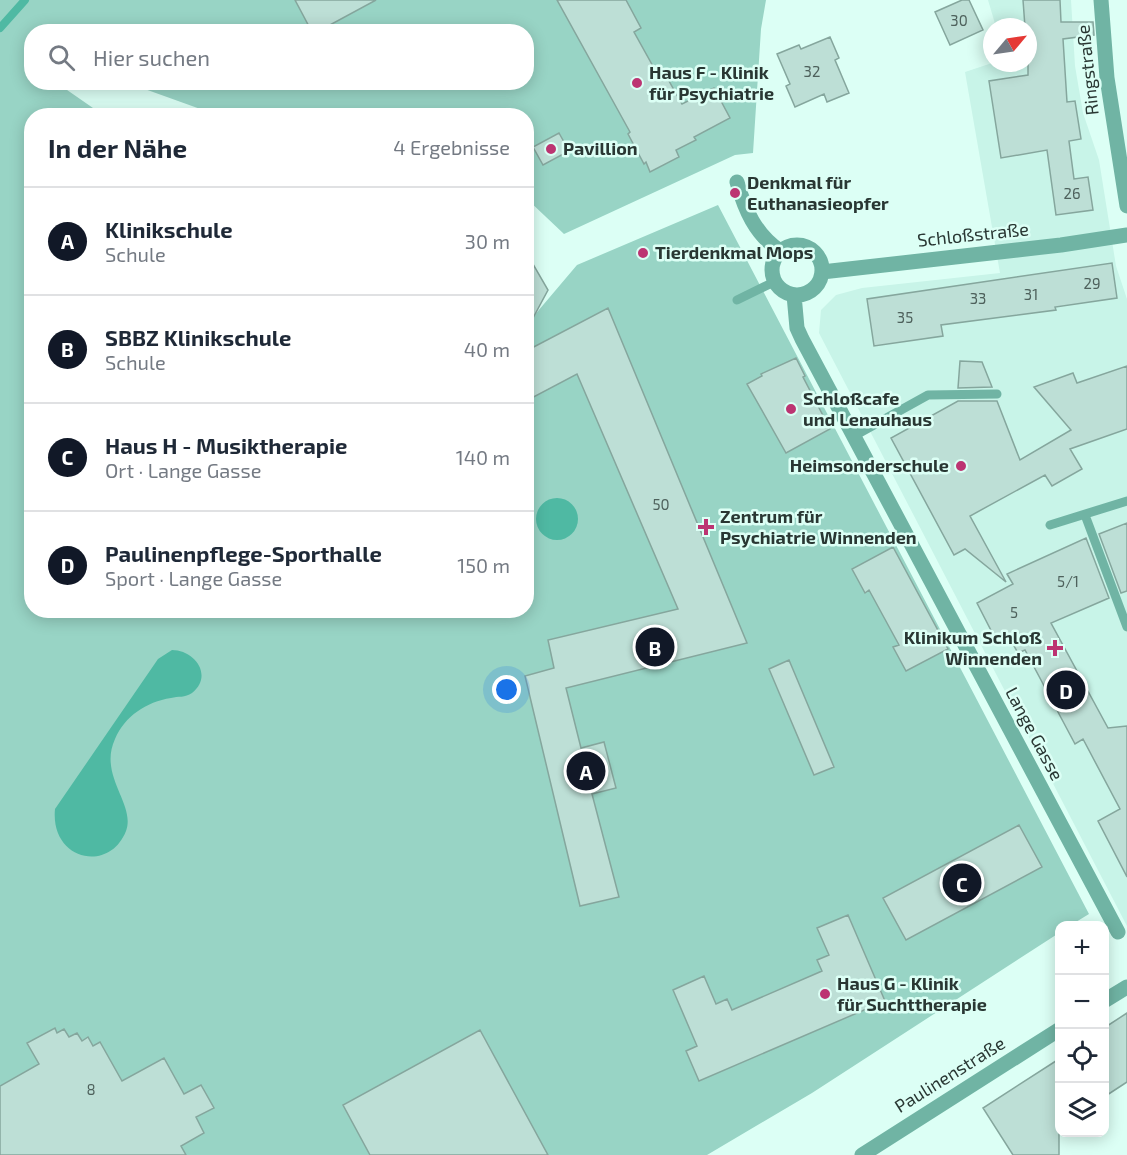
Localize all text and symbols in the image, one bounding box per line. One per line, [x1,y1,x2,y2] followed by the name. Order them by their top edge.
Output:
[950,11,968,29] house number: 30
[983,18,1037,72] north arrow
[24,24,534,90] search box
[1071,24,1103,117] street label: Ringstraße
[45,41,78,74] icon: search
[93,44,210,70] text: Hier suchen
[649,61,774,104] place label: Haus F - Klinik für Psychiatrie
[804,62,820,80] house number: 32
[630,76,644,90] marker: Haus F - Klinik für Psychiatrie
[48,132,187,163] text: In der Nähe
[393,135,510,159] text: 4 Ergebnisse
[563,137,638,159] place label: Pavillion
[544,142,558,156] marker: Pavillion
[747,171,889,214] place label: Denkmal für Euthanasieopfer
[1063,184,1081,202] house number: 26
[728,186,742,200] marker: Denkmal für Euthanasieopfer
[105,216,233,242] text: Klinikschule
[916,217,1030,251] street label: Schloßstraße
[61,229,74,253] text: A
[465,229,510,253] text: 30 m
[655,241,813,263] place label: Tierdenkmal Mops
[105,242,166,266] text: Schule
[636,246,650,260] marker: Tierdenkmal Mops
[1083,274,1101,292] house number: 29
[1024,285,1038,303] house number: 31
[970,289,986,307] house number: 33
[897,308,913,326] house number: 35
[105,324,291,350] text: SBBZ Klinikschule
[61,337,74,361] text: B
[464,337,510,361] text: 40 m
[105,350,166,374] text: Schule
[803,387,932,430] place label: Schloßcafe und Lenauhaus
[784,402,798,416] marker: Schloßcafe und Lenauhaus
[105,432,347,458] text: Haus H - Musiktherapie
[62,445,73,469] text: C
[456,445,510,469] text: 140 m
[790,454,949,476] place label: Heimsonderschule
[105,458,261,482] text: Ort · Lange Gasse
[954,459,968,473] marker: Heimsonderschule
[652,495,670,513] house number: 50
[720,505,917,548] place label: Zentrum für Psychiatrie Winnenden
[697,518,715,536] marker: Zentrum für Psychiatrie Winnenden
[105,540,382,566] text: Paulinenpflege-Sporthalle
[61,553,74,577] text: D
[457,553,510,577] text: 150 m
[105,566,282,590] text: Sport · Lange Gasse
[1057,572,1079,590] house number: 5/1
[1010,603,1018,621] house number: 5
[636,624,674,670] pin: B
[904,626,1042,669] place label: Klinikum Schloß Winnenden
[1046,639,1064,657] marker: Klinikum Schloß Winnenden
[1046,668,1086,712] pin: D
[492,675,521,704] your location
[1001,683,1069,784] street label: Lange Gasse
[566,748,606,794] pin: A
[942,860,982,906] pin: C
[1055,921,1109,1137] map controls
[1055,921,1109,975] button: +
[837,972,987,1015] place label: Haus G - Klinik für Suchttherapie
[1055,975,1109,1029] button: −
[818,987,832,1001] marker: Haus G - Klinik für Suchttherapie
[1055,1029,1109,1083] button: locate
[890,1031,1009,1117] street label: Paulinenstraße
[86,1080,96,1098] house number: 8
[1055,1083,1109,1137] button: layers

